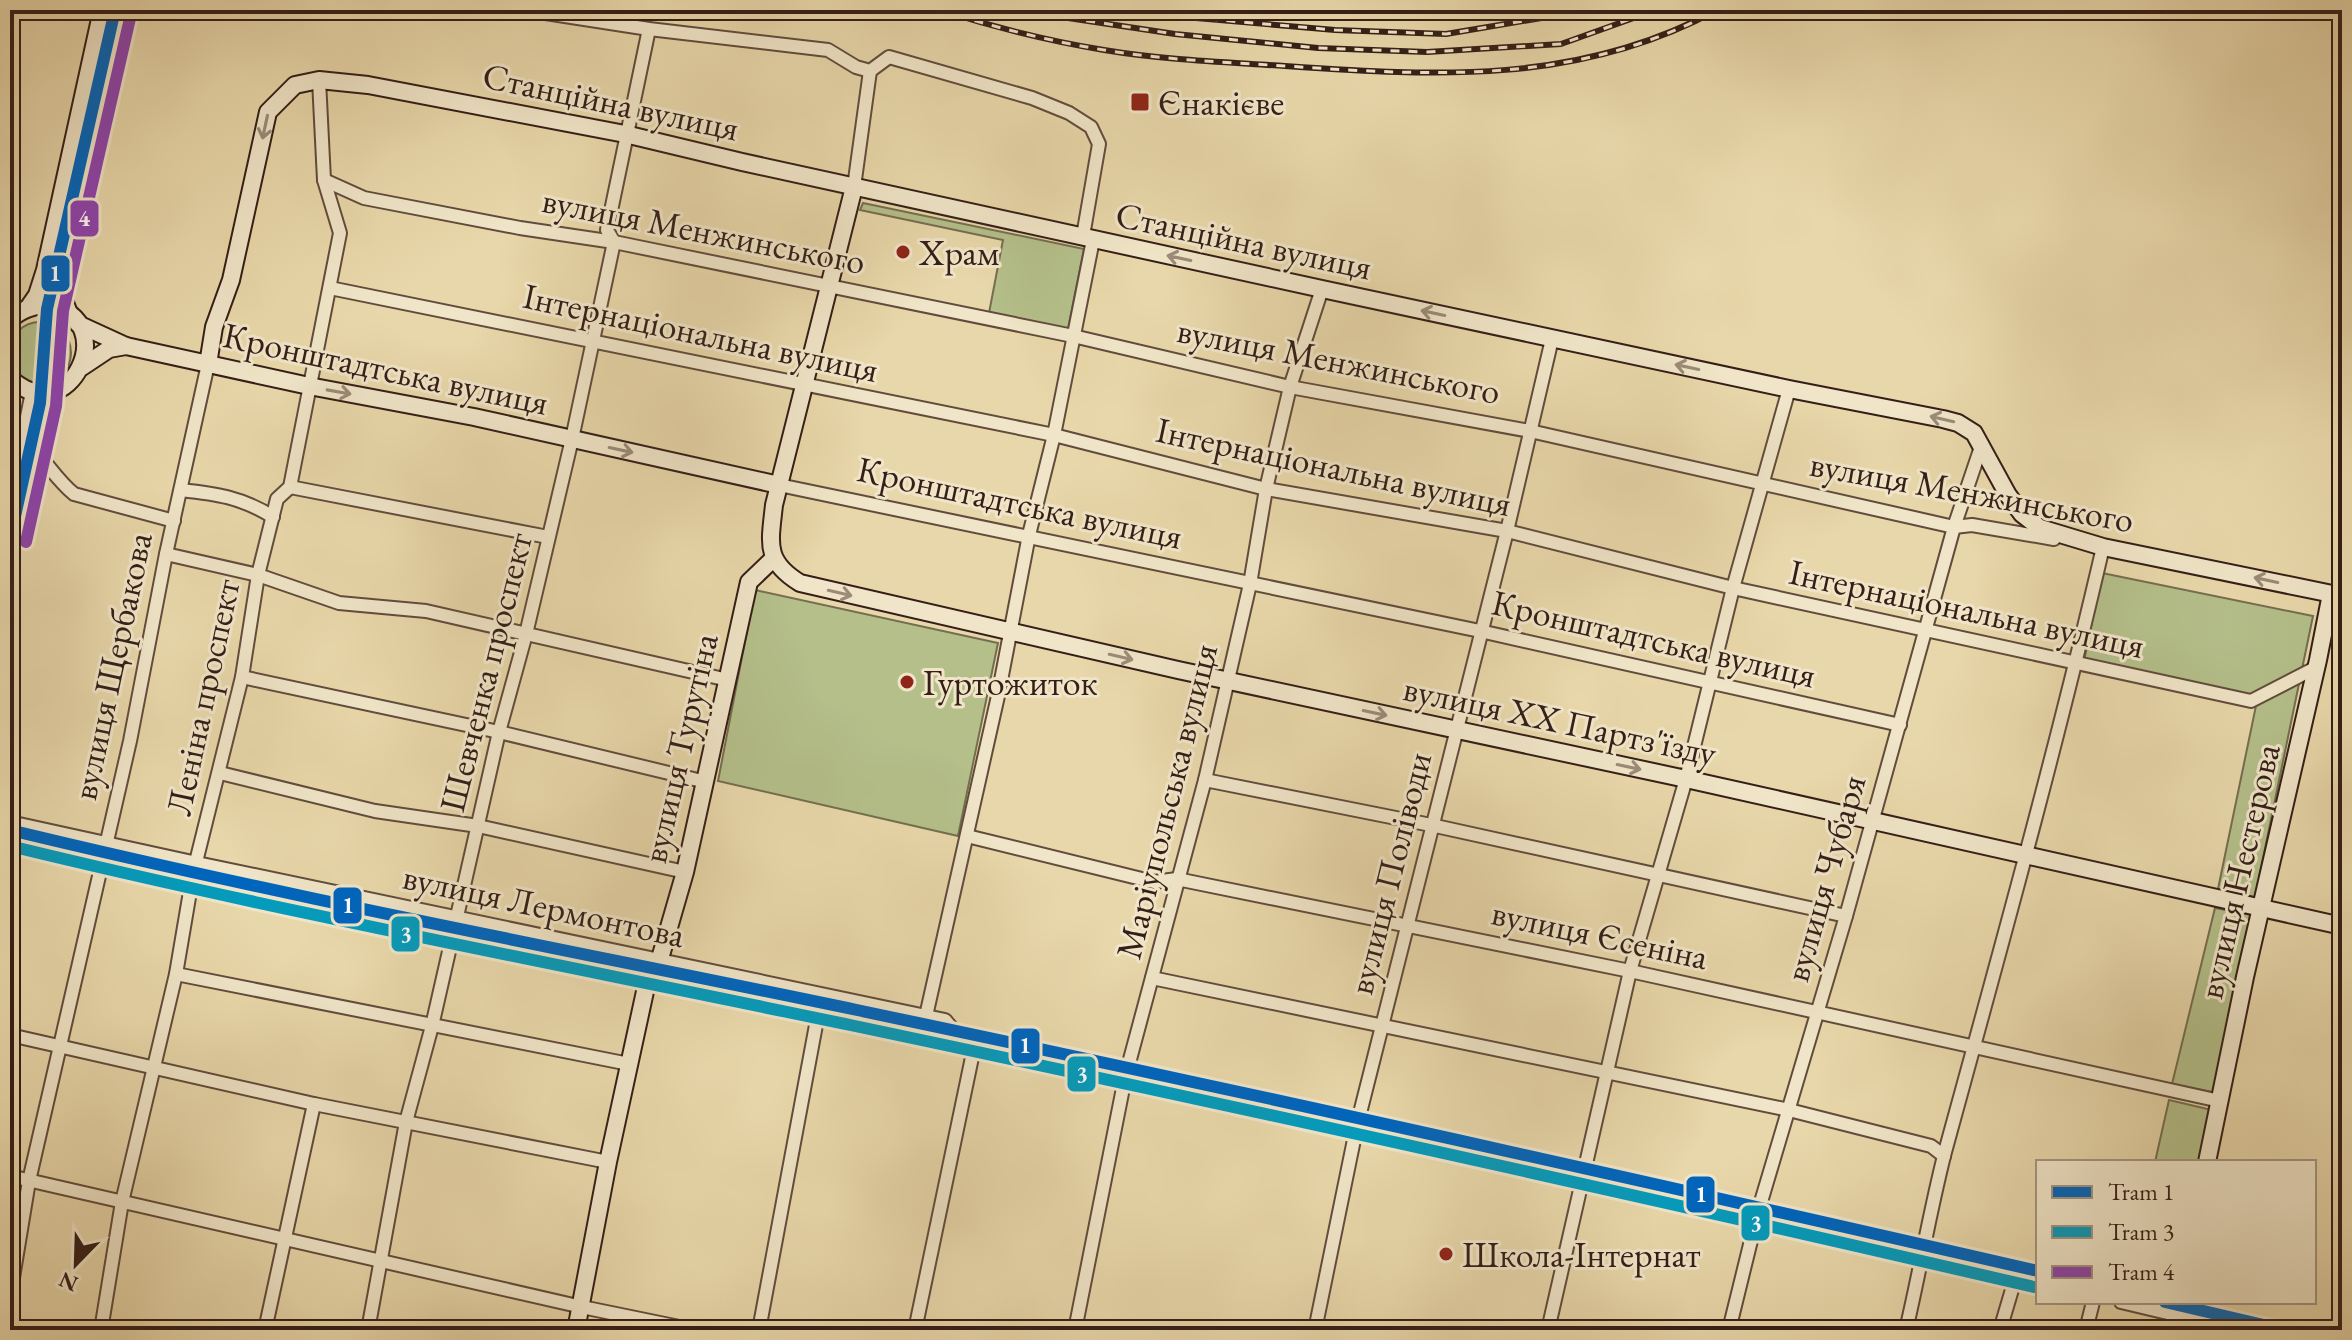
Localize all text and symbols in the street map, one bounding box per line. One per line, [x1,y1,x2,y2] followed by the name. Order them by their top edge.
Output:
[479,51,743,152] street label: Станційна вулиця
[1158,79,1284,126] place label: Єнакієве
[1129,91,1151,113] marker: Єнакієве
[257,114,272,140] one-way arrow
[538,176,869,285] street label: вулиця Менжинського
[1112,190,1376,291] street label: Станційна вулиця
[69,199,100,238] line badge: 4
[78,204,90,233] text: 4
[918,229,1000,276] place label: Храм
[894,243,912,261] marker: Храм
[1167,250,1192,265] one-way arrow
[40,254,71,293] line badge: 1
[49,259,61,288] text: 1
[519,272,883,393] street label: Інтернаціональна вулиця
[1421,305,1447,320] one-way arrow
[1173,306,1504,415] street label: вулиця Менжинського
[219,311,553,426] street label: Кронштадтська вулиця
[1675,359,1701,374] one-way arrow
[326,385,351,400] one-way arrow
[1152,406,1516,527] street label: Інтернаціональна вулиця
[1930,411,1956,426] one-way arrow
[1806,440,2138,543] street label: вулиця Менжинського
[608,443,633,458] one-way arrow
[853,445,1187,560] street label: Кронштадтська вулиця
[60,527,163,804] street label: вулиця Щербакова
[428,527,543,817] street label: Шевченка проспект
[1785,548,2149,669] street label: Інтернаціональна вулиця
[2253,572,2279,587] one-way arrow
[155,574,251,820] street label: Леніна проспект
[1487,578,1820,699] street label: Кронштадтська вулиця
[826,586,852,601] one-way arrow
[630,628,729,868] street label: вулиця Турутіна
[1105,639,1228,964] street label: Маріупольська вулиця
[1107,650,1133,665] one-way arrow
[923,659,1098,706] place label: Гуртожиток
[1399,664,1721,777] street label: вулиця XX Партз'їзду
[898,673,916,691] marker: Гуртожиток
[1361,706,1387,721] one-way arrow
[2186,738,2291,1003] street label: вулиця Нестерова
[1337,747,1442,999] street label: вулиця Поліводи
[1615,760,1641,775] one-way arrow
[1773,769,1876,987] street label: вулиця Чубаря
[399,853,690,958] street label: вулиця Лермонтова
[332,886,363,925] line badge: 1
[1487,889,1713,980] street label: вулиця Єсеніна
[342,891,354,920] text: 1
[390,915,421,953] line badge: 3
[400,920,412,949] text: 3
[1010,1027,1041,1065] line badge: 1
[1019,1031,1031,1060] text: 1
[1066,1055,1097,1093] line badge: 3
[1076,1060,1088,1089] text: 3
[2036,1160,2316,1304] legend
[1685,1175,1716,1214] line badge: 1
[2108,1176,2174,1207] text: Tram 1
[1695,1180,1707,1209] text: 1
[1740,1204,1771,1242] line badge: 3
[1750,1209,1762,1238] text: 3
[2108,1216,2174,1247] text: Tram 3
[36,1224,116,1304] north arrow
[1462,1231,1701,1278] place label: Школа-Інтернат
[1437,1245,1455,1263] marker: Школа-Інтернат
[2108,1256,2175,1287] text: Tram 4
[54,1265,82,1299] text: N

